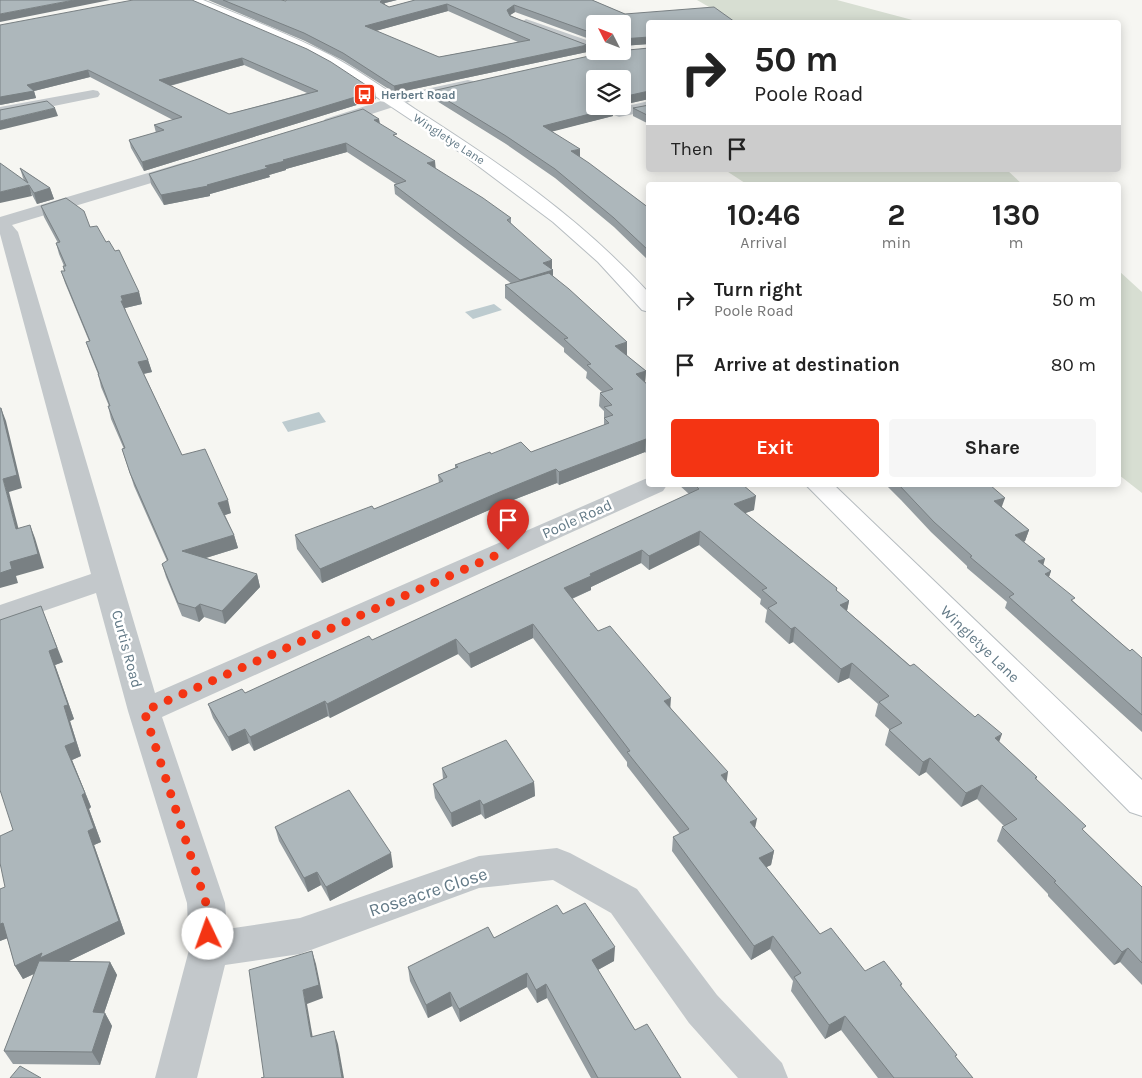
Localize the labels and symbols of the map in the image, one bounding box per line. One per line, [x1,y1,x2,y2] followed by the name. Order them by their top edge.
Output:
[586,15,631,60] north arrow
[353,83,377,107] bus stop icon: Herbert Road
[381,88,456,102] place label: Herbert Road
[411,111,487,167] street label: Wingletye Lane
[539,496,615,542] street label: Poole Road
[487,499,529,550] pin
[937,602,1023,686] street label: Wingletye Lane
[108,608,146,690] street label: Curtis Road
[366,862,490,922] street label: Roseacre Close
[181,907,233,959] position arrow

